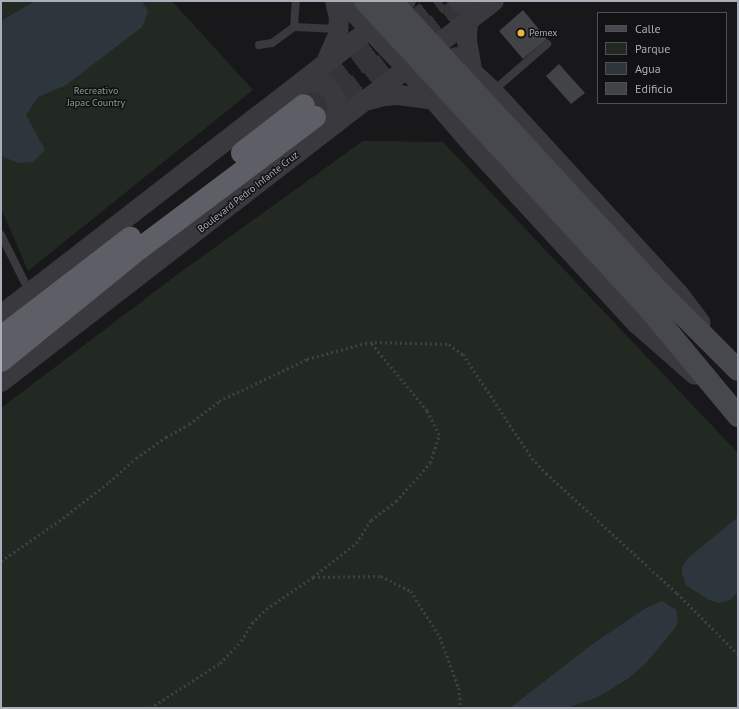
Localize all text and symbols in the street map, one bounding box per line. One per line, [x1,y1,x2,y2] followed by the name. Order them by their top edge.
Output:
[597,12,727,104] legend
[635,21,661,36] text: Calle
[529,27,557,39] place label: Pemex
[516,28,526,38] marker: Pemex
[635,41,670,56] text: Parque
[635,61,661,76] text: Agua
[635,81,673,96] text: Edificio
[67,84,125,108] park label: Recreativo Japac Country
[195,149,301,235] street label: Boulevard Pedro Infante Cruz

